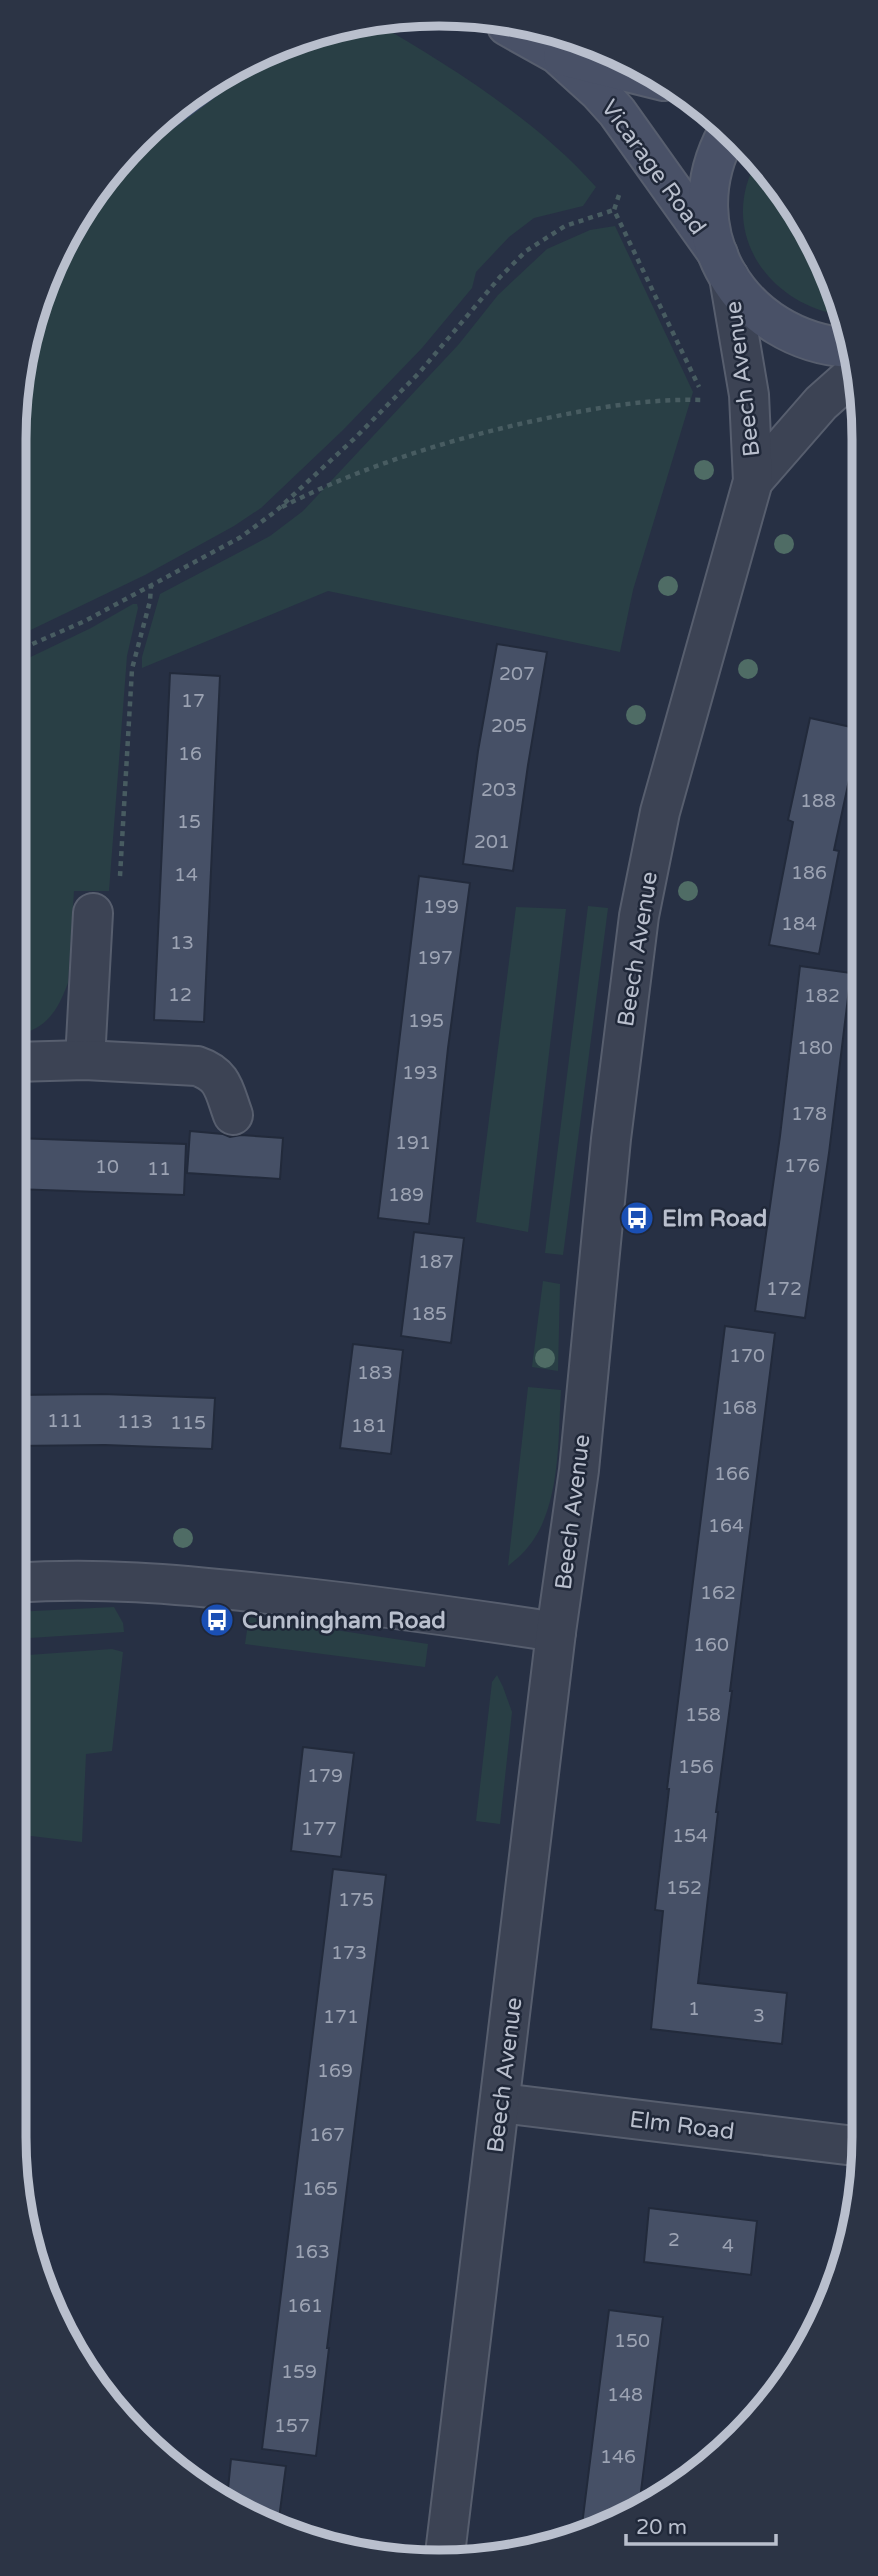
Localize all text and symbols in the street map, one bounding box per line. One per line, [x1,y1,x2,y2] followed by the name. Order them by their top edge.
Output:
[595,95,711,240] street label: Vicarage Road
[720,300,766,458] street label: Beech Avenue
[499,663,535,685] house number: 207
[181,690,205,712] house number: 17
[491,715,527,737] house number: 205
[178,743,202,765] house number: 16
[481,779,517,801] house number: 203
[800,790,836,812] house number: 188
[177,811,201,833] house number: 15
[474,831,510,853] house number: 201
[791,862,827,884] house number: 186
[174,864,198,886] house number: 14
[612,870,664,1029] street label: Beech Avenue
[423,896,459,918] house number: 199
[781,913,817,935] house number: 184
[170,932,194,954] house number: 13
[417,947,453,969] house number: 197
[168,984,192,1006] house number: 12
[804,985,840,1007] house number: 182
[408,1010,444,1032] house number: 195
[797,1037,833,1059] house number: 180
[402,1062,438,1084] house number: 193
[791,1103,827,1125] house number: 178
[395,1132,431,1154] house number: 191
[784,1155,820,1177] house number: 176
[95,1156,119,1178] house number: 10
[147,1158,171,1180] house number: 11
[388,1184,424,1206] house number: 189
[618,1199,656,1237] bus stop icon: Elm Road
[662,1205,767,1233] place label: Elm Road
[418,1251,454,1273] house number: 187
[766,1278,802,1300] house number: 172
[411,1303,447,1325] house number: 185
[729,1345,765,1367] house number: 170
[357,1362,393,1384] house number: 183
[721,1397,757,1419] house number: 168
[47,1410,83,1432] house number: 111
[117,1411,153,1433] house number: 113
[170,1412,206,1434] house number: 115
[351,1415,387,1437] house number: 181
[550,1433,596,1591] street label: Beech Avenue
[714,1463,750,1485] house number: 166
[708,1515,744,1537] house number: 164
[700,1582,736,1604] house number: 162
[198,1601,236,1639] bus stop icon: Cunningham Road
[242,1607,446,1635] place label: Cunningham Road
[693,1634,729,1656] house number: 160
[685,1704,721,1726] house number: 158
[678,1756,714,1778] house number: 156
[307,1765,343,1787] house number: 179
[301,1818,337,1840] house number: 177
[672,1825,708,1847] house number: 154
[666,1877,702,1899] house number: 152
[338,1889,374,1911] house number: 175
[331,1942,367,1964] house number: 173
[482,1996,528,2154] street label: Beech Avenue
[688,1998,700,2020] house number: 1
[753,2005,765,2027] house number: 3
[323,2006,359,2028] house number: 171
[317,2060,353,2082] house number: 169
[628,2106,736,2146] street label: Elm Road
[309,2124,345,2146] house number: 167
[302,2178,338,2200] house number: 165
[668,2229,680,2251] house number: 2
[722,2235,734,2257] house number: 4
[294,2241,330,2263] house number: 163
[287,2295,323,2317] house number: 161
[614,2330,650,2352] house number: 150
[281,2361,317,2383] house number: 159
[607,2384,643,2406] house number: 148
[274,2415,310,2437] house number: 157
[600,2446,636,2468] house number: 146
[626,2502,776,2546] scale bar
[636,2515,687,2540] text: 20 m

